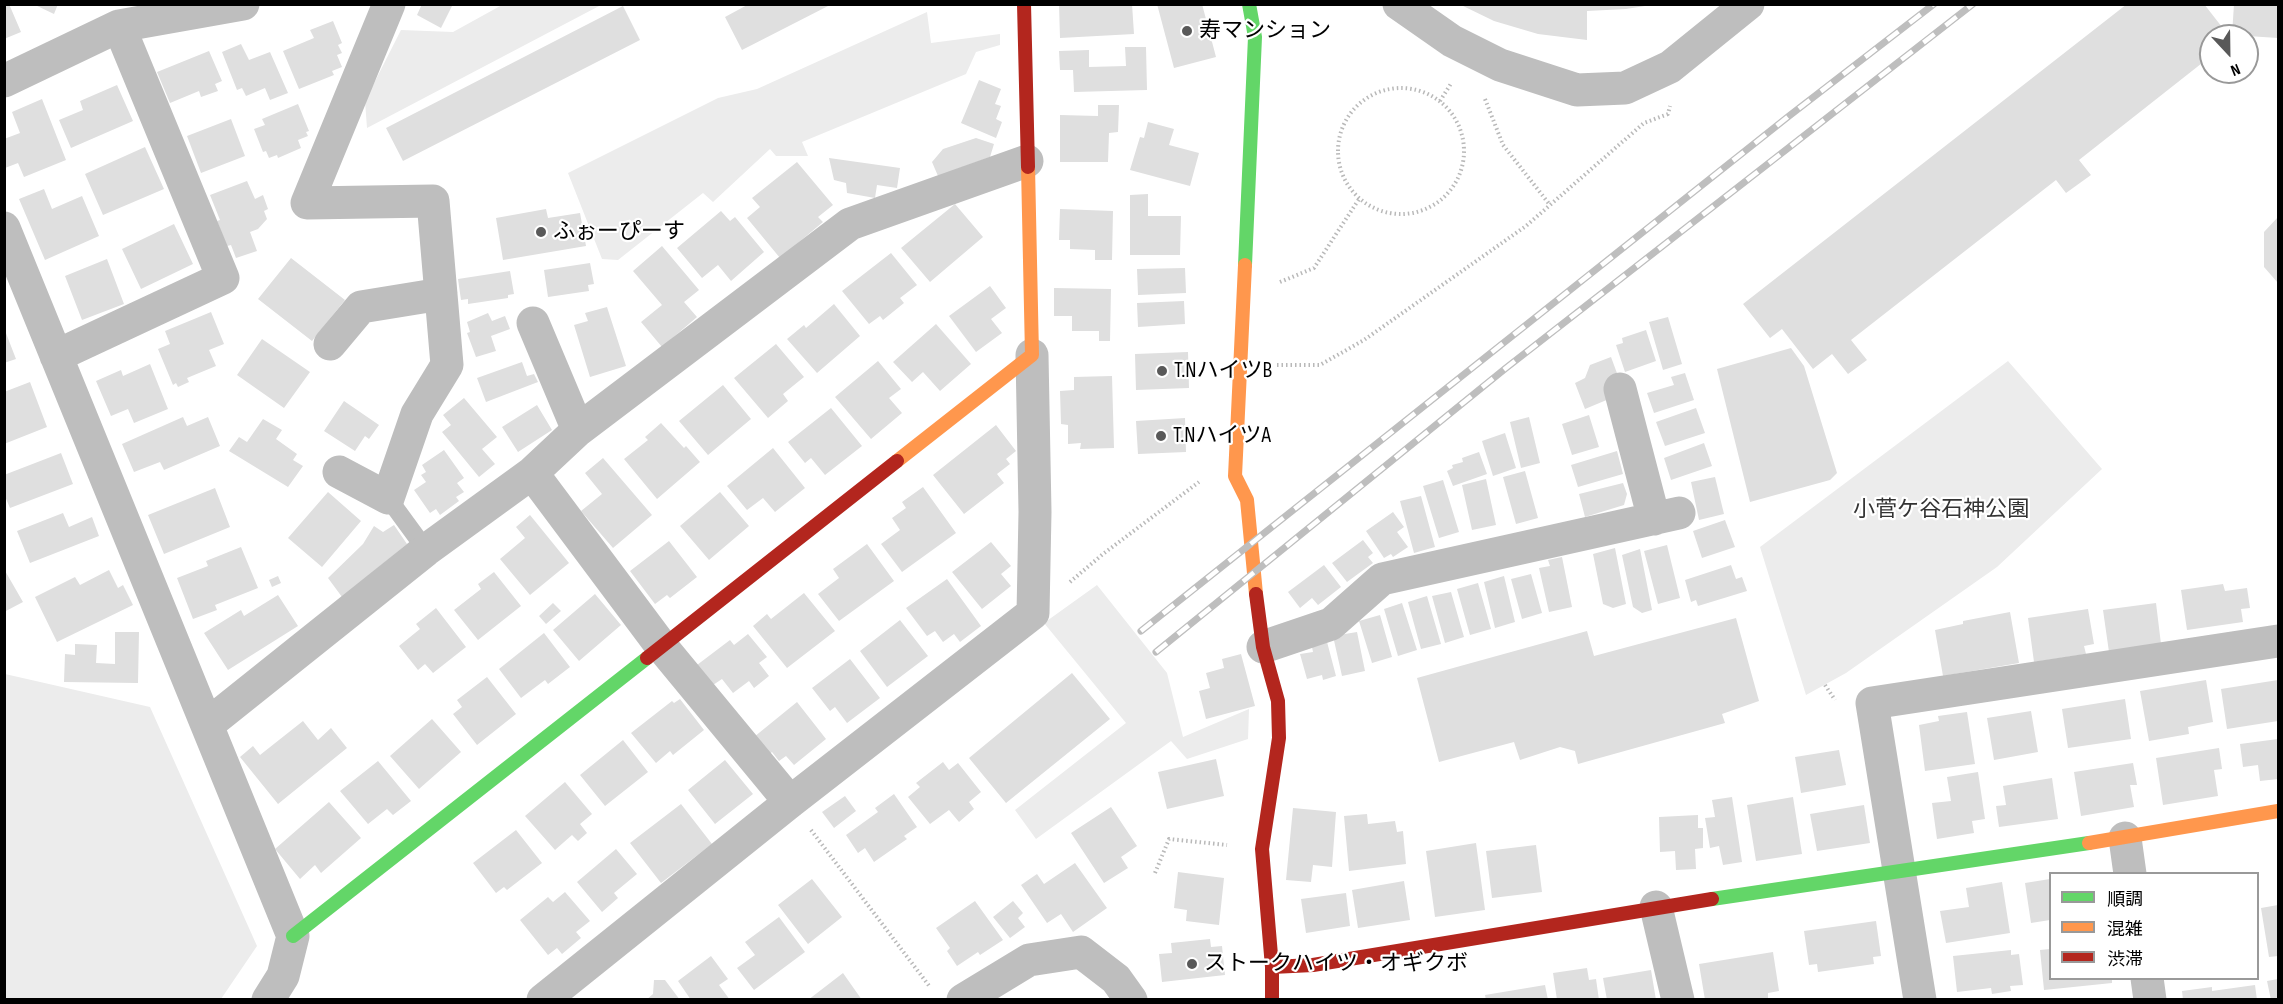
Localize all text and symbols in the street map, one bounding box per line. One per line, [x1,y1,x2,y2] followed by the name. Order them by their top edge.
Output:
[1199,18,1331,44] place label: 寿マンション
[1180,24,1194,38] marker: 寿マンション
[2199,24,2259,84] north arrow
[2228,59,2243,80] text: N
[553,219,685,245] place label: ふぉーぴーす
[534,225,548,239] marker: ふぉーぴーす
[1174,358,1272,384] place label: T.NハイツB
[1155,364,1169,378] marker: T.NハイツB
[1173,423,1271,449] place label: T.NハイツA
[1154,429,1168,443] marker: T.NハイツA
[1853,497,2029,523] park label: 小菅ケ谷石神公園
[2049,872,2259,980] legend
[2107,889,2143,910] text: 順調
[2107,919,2143,940] text: 混雑
[2107,949,2143,970] text: 渋滞
[1204,951,1468,977] place label: ストークハイツ・オギクボ
[1185,957,1199,971] marker: ストークハイツ・オギクボ

